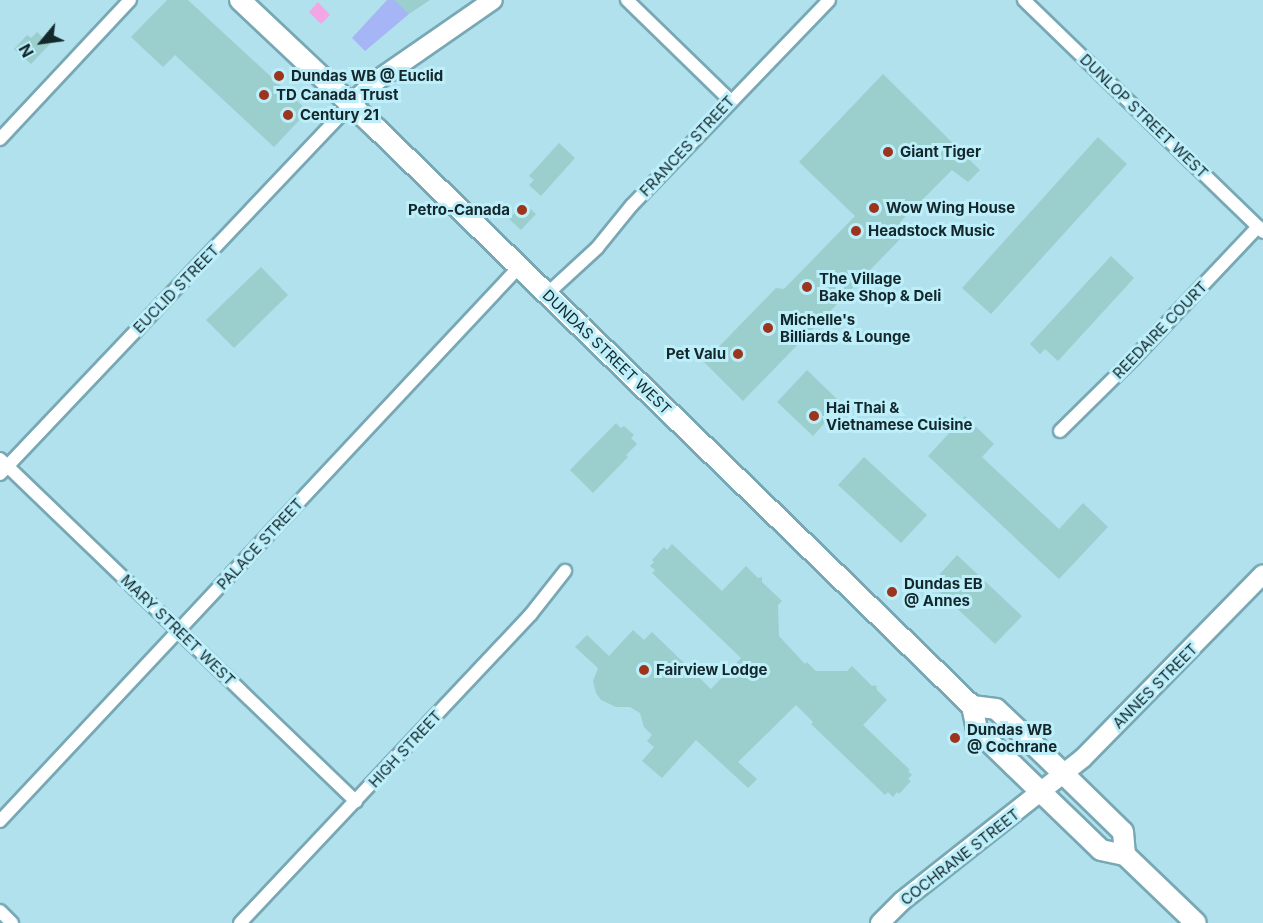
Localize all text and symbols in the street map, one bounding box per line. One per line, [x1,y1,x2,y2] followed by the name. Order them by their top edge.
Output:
[12,12,72,72] north arrow
[15,41,38,61] text: N
[1076,50,1212,182] street label: DUNLOP STREET WEST
[291,67,443,85] place label: Dundas WB @ Euclid
[272,69,286,83] marker: Dundas WB @ Euclid
[276,86,398,104] place label: TD Canada Trust
[257,88,271,102] marker: TD Canada Trust
[636,92,738,200] street label: FRANCES STREET
[300,106,379,124] place label: Century 21
[281,108,295,122] marker: Century 21
[900,143,981,161] place label: Giant Tiger
[881,145,895,159] marker: Giant Tiger
[886,199,1015,217] place label: Wow Wing House
[408,201,510,219] place label: Petro-Canada
[867,201,881,215] marker: Wow Wing House
[515,203,529,217] marker: Petro-Canada
[868,222,995,240] place label: Headstock Music
[849,224,863,238] marker: Headstock Music
[129,241,223,337] street label: EUCLID STREET
[819,269,941,304] place label: The Village Bake Shop & Deli
[1109,278,1211,382] street label: REEDAIRE COURT
[800,280,814,294] marker: The Village Bake Shop & Deli
[539,286,675,418] street label: DUNDAS STREET WEST
[780,310,910,345] place label: Michelle's Billiards & Lounge
[761,321,775,335] marker: Michelle's Billiards & Lounge
[666,345,726,363] place label: Pet Valu
[731,347,745,361] marker: Pet Valu
[826,398,972,433] place label: Hai Thai & Vietnamese Cuisine
[807,409,821,423] marker: Hai Thai & Vietnamese Cuisine
[213,495,307,593] street label: PALACE STREET
[117,571,239,689] street label: MARY STREET WEST
[904,574,983,609] place label: Dundas EB @ Annes
[885,585,899,599] marker: Dundas EB @ Annes
[1109,640,1201,732] street label: ANNES STREET
[656,661,767,679] place label: Fairview Lodge
[637,663,651,677] marker: Fairview Lodge
[365,707,445,791] street label: HIGH STREET
[967,720,1057,755] place label: Dundas WB @ Cochrane
[948,731,962,745] marker: Dundas WB @ Cochrane
[897,805,1023,909] street label: COCHRANE STREET

